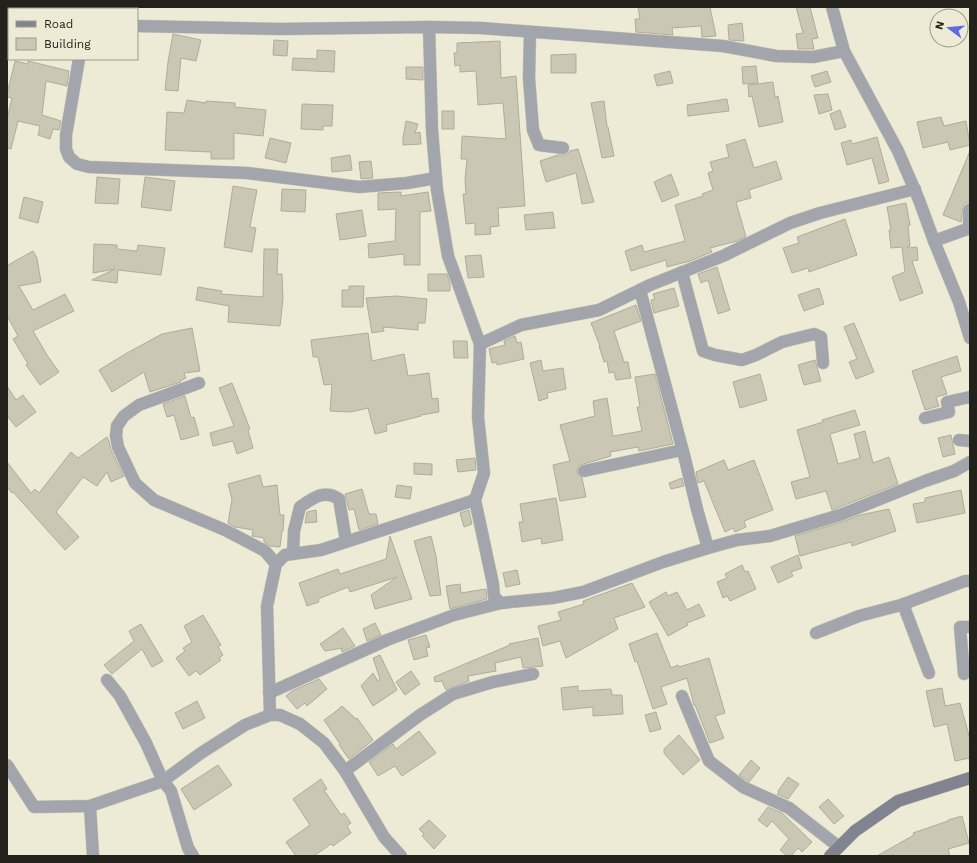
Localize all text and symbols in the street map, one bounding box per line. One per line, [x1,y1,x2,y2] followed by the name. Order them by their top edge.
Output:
[8,8,138,60] legend
[929,8,969,48] north arrow
[44,17,73,31] text: Road
[932,20,947,31] text: N
[44,37,91,51] text: Building

